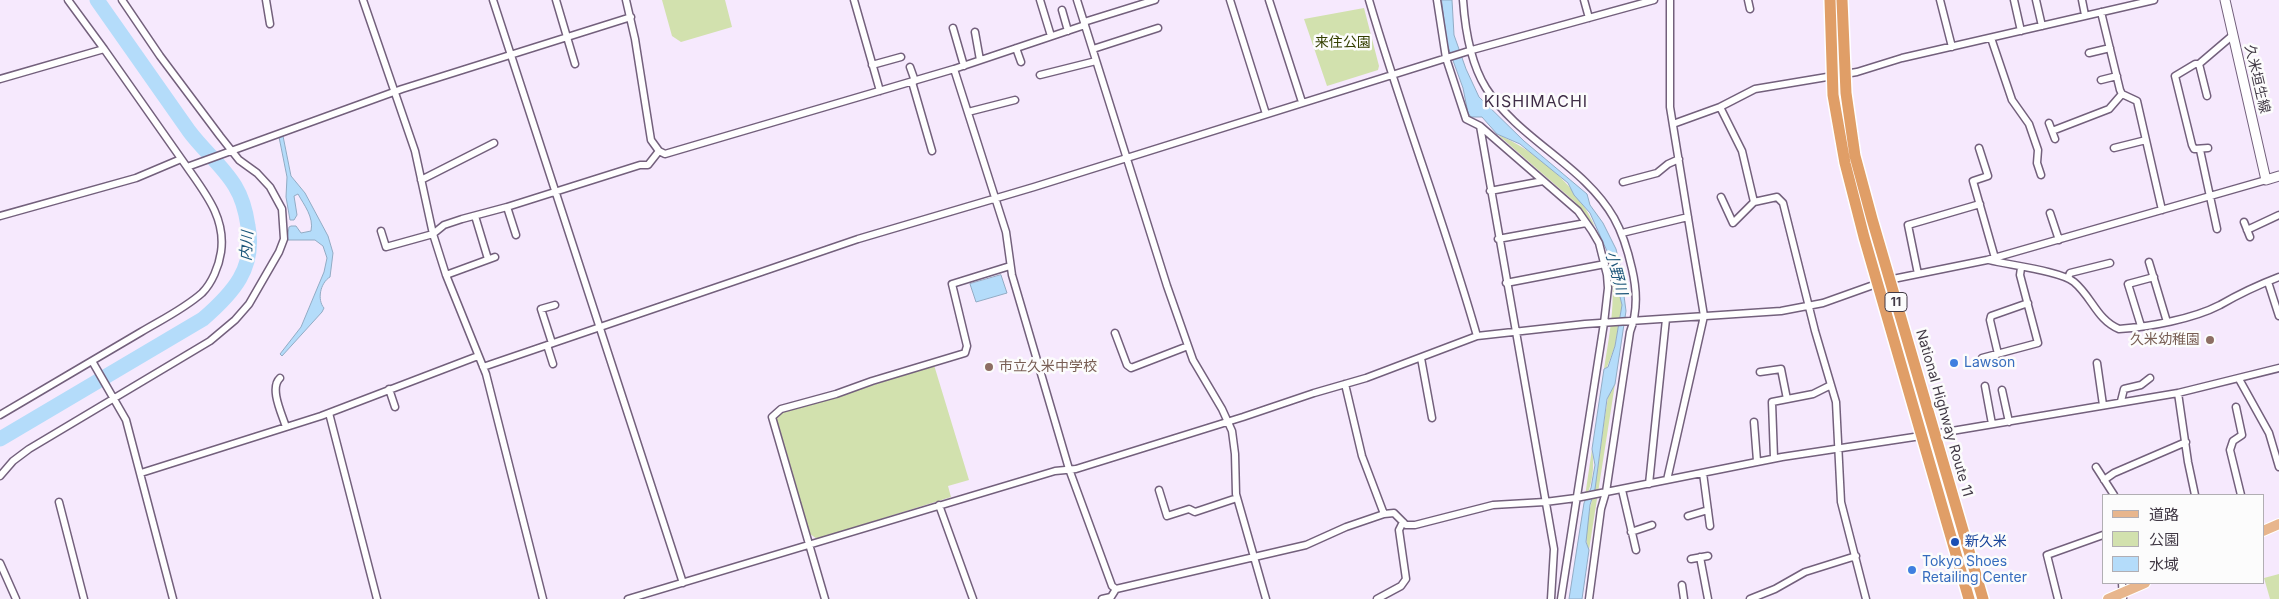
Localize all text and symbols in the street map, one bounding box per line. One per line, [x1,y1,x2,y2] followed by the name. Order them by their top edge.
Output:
[1315,35,1371,51] park label: 来住公園
[2241,43,2273,115] street label: 久米垣生線
[1483,92,1589,112] district label: KISHIMACHI
[237,230,257,262] water label: 内川
[1601,249,1631,297] water label: 小野川
[1885,292,1907,312] road number: 11
[1912,327,1976,499] street label: National Highway Route 11
[2130,332,2200,348] place label: 久米幼稚園
[2204,334,2216,346] marker: 久米幼稚園
[1964,355,2015,371] place label: Lawson
[1948,357,1960,369] marker: Lawson
[999,359,1097,375] place label: 市立久米中学校
[983,361,995,373] marker: 市立久米中学校
[2102,494,2264,584] legend
[2149,505,2179,524] text: 道路
[2149,530,2179,549] text: 公園
[1965,534,2007,550] place label: 新久米
[1949,536,1961,548] marker: 新久米
[1922,554,2027,586] place label: Tokyo Shoes Retailing Center
[2149,555,2179,574] text: 水域
[1906,564,1918,576] marker: Tokyo Shoes Retailing Center

